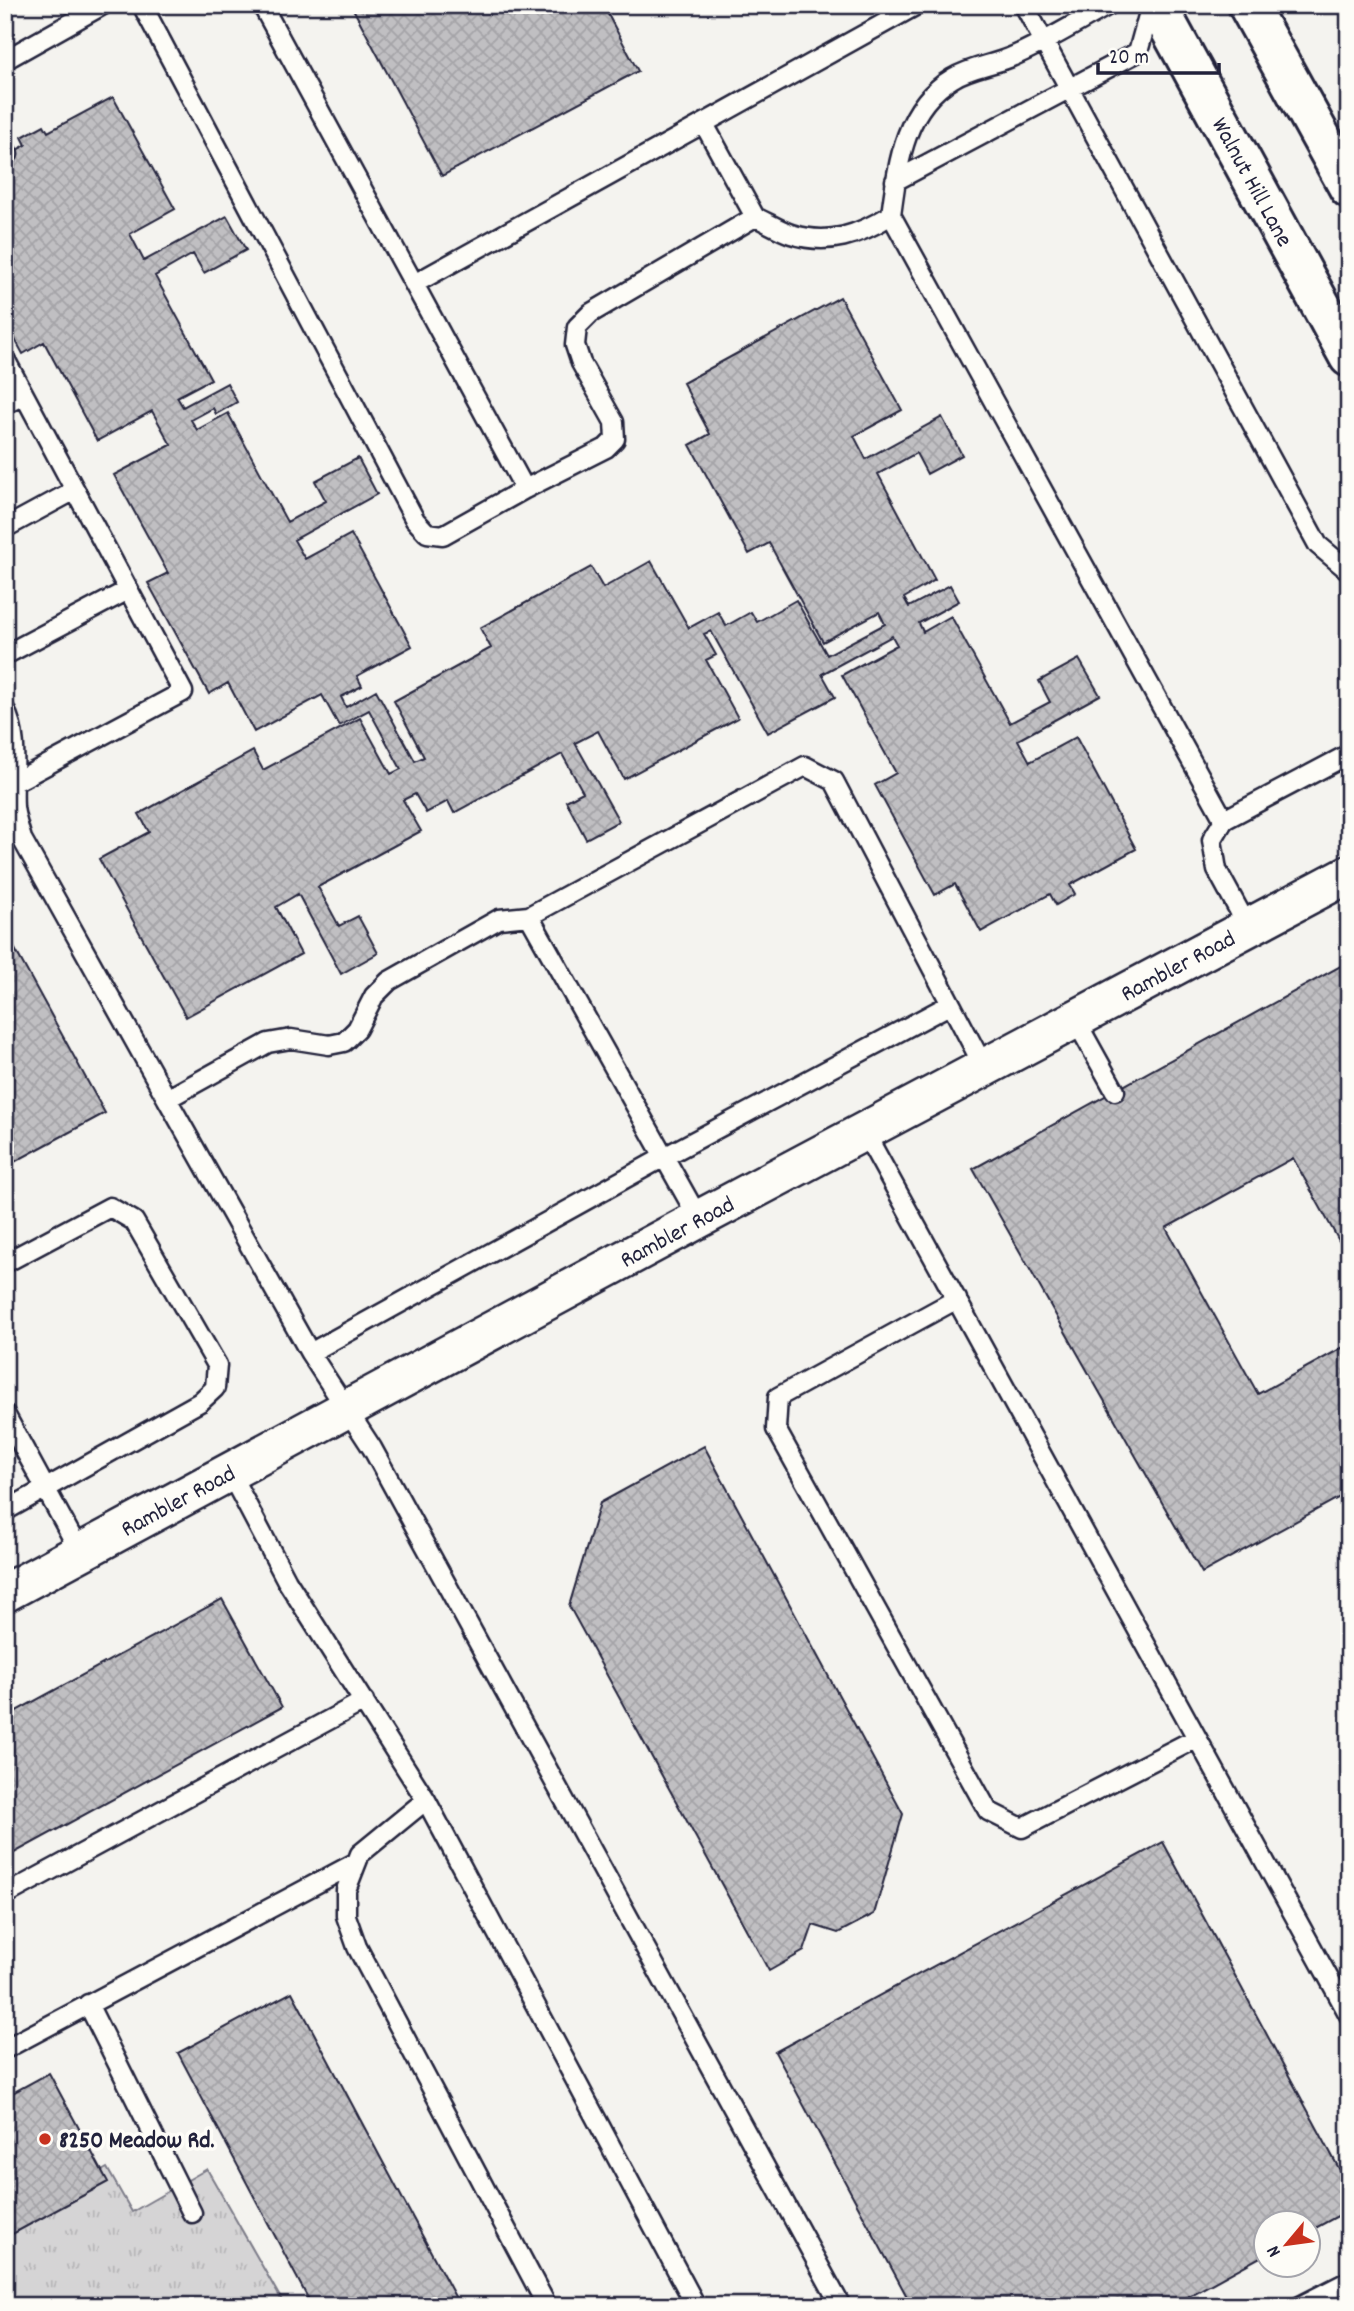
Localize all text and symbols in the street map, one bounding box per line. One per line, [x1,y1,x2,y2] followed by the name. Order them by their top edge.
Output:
[1098,32,1219,76] scale bar
[1109,44,1149,74] text: 20 m
[1201,112,1300,254] street label: Walnut Hill Lane
[1115,923,1242,1012] street label: Rambler Road
[615,1189,741,1278] street label: Rambler Road
[116,1458,242,1547] street label: Rambler Road
[59,2125,215,2159] place label: 8250 Meadow Rd.
[37,2131,53,2147] marker: 8250 Meadow Rd.
[1252,2210,1322,2280] north arrow
[1261,2240,1289,2261] text: N

